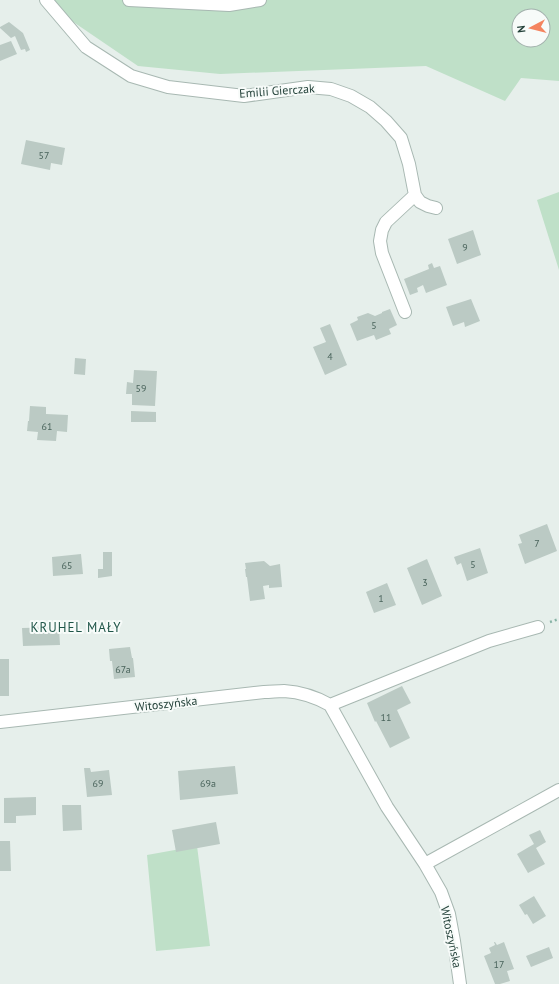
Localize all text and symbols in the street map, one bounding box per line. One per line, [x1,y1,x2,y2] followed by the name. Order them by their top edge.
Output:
[511,8,551,48] north arrow
[514,25,528,34] text: N
[239,80,315,101] street label: Emilii Gierczak
[39,149,49,162] house number: 57
[462,241,468,254] house number: 9
[371,319,377,332] house number: 5
[327,350,333,363] house number: 4
[136,382,146,395] house number: 59
[42,420,52,433] house number: 61
[534,537,540,550] house number: 7
[470,558,476,571] house number: 5
[62,559,72,572] house number: 65
[422,576,428,589] house number: 3
[378,592,384,605] house number: 1
[31,619,122,636] district label: KRUHEL MAŁY
[115,663,131,676] house number: 67a
[134,693,198,714] street label: Witoszyńska
[381,711,391,724] house number: 11
[93,777,103,790] house number: 69
[200,777,216,790] house number: 69a
[438,905,465,969] street label: Witoszyńska
[494,958,504,971] house number: 17

